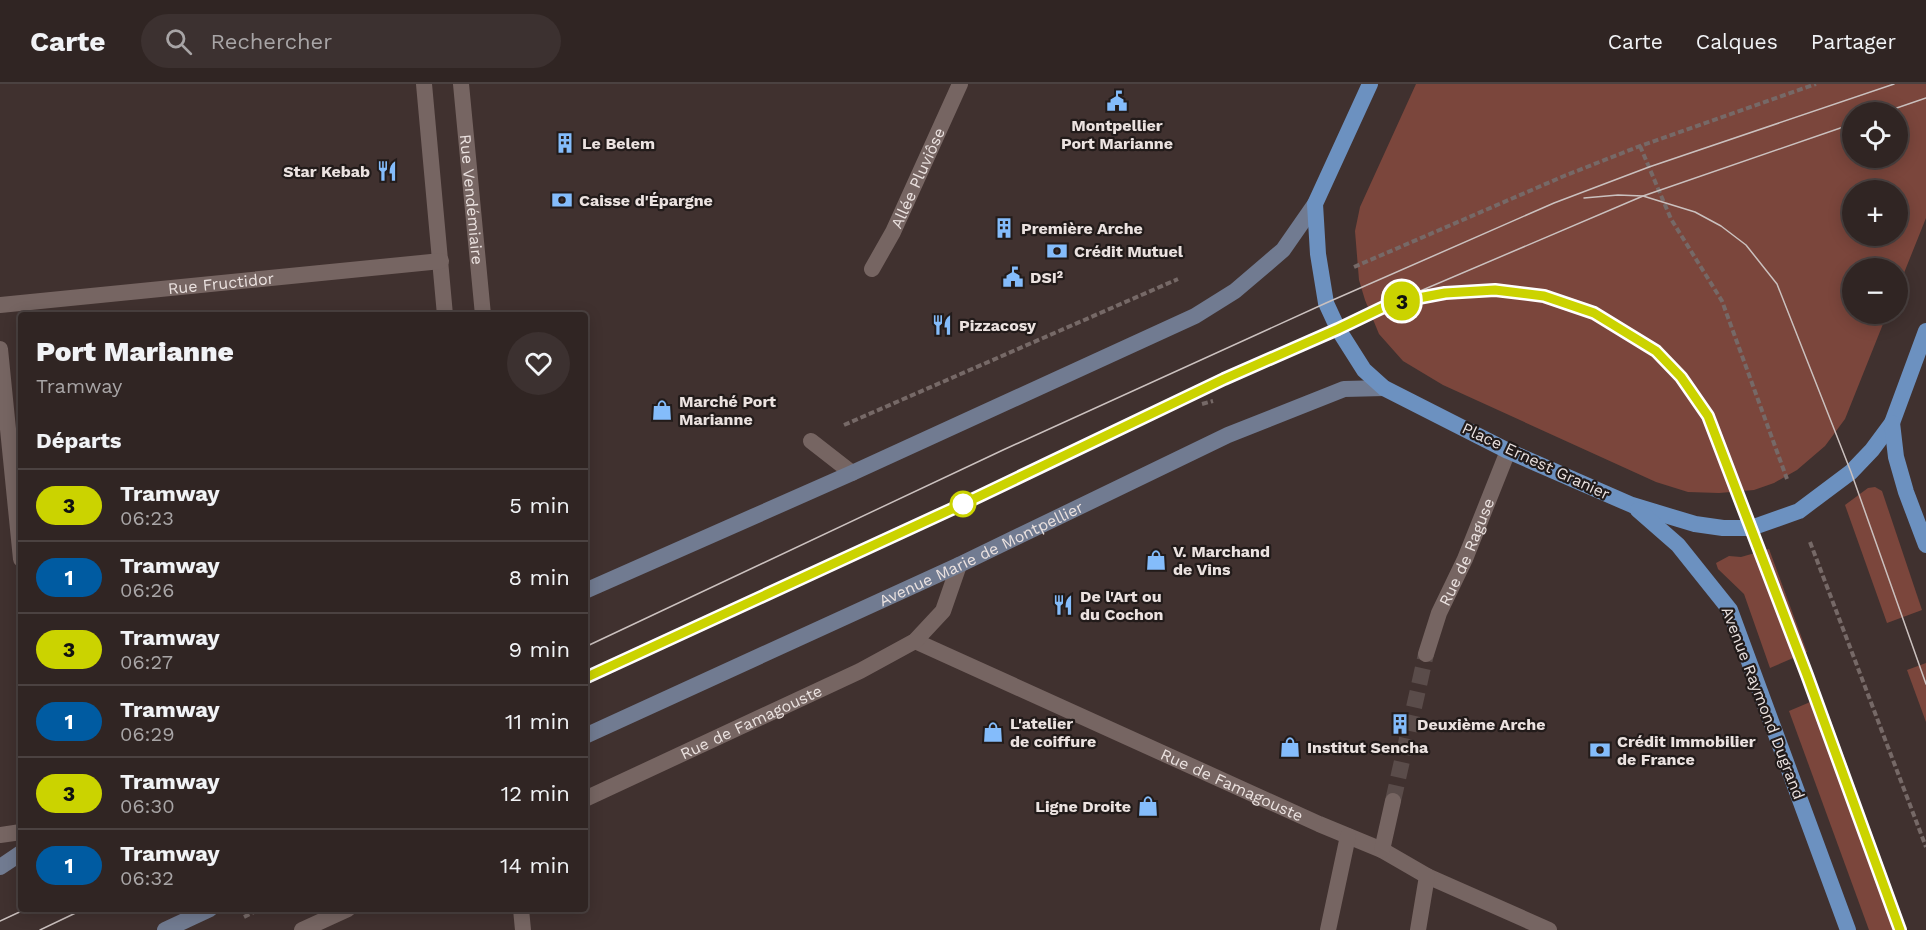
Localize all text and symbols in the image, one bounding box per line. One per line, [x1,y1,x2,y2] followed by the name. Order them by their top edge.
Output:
[141,14,561,68] search box
[30,25,105,58] text: Carte
[162,25,195,58] icon: search
[210,29,332,54] text: Rechercher
[1608,29,1663,54] text: Carte
[1696,29,1778,54] text: Calques
[1811,29,1896,54] text: Partager
[1105,89,1129,113] public building icon: Montpellier Port Marianne
[1842,102,1908,324] map controls
[1842,102,1908,168] button: locate
[1061,116,1173,153] place label: Montpellier Port Marianne
[886,124,949,231] street label: Allée Pluviôse
[553,131,577,155] building icon: Le Belem
[456,133,488,266] street label: Rue Vendémiaire
[582,134,655,153] place label: Le Belem
[375,159,399,183] restaurant icon: Star Kebab
[283,162,370,181] place label: Star Kebab
[1842,180,1908,246] button: +
[550,188,574,212] bank icon: Caisse d'Épargne
[579,191,713,210] place label: Caisse d'Épargne
[992,216,1016,240] building icon: Première Arche
[1021,219,1143,238] place label: Première Arche
[1045,239,1069,263] bank icon: Crédit Mutuel
[1074,242,1184,261] place label: Crédit Mutuel
[1842,258,1908,324] button: −
[1001,265,1025,289] public building icon: DSI²
[167,268,275,298] street label: Rue Fructidor
[1030,268,1063,287] place label: DSI²
[1382,282,1422,320] line badge: 3
[1396,289,1408,314] text: 3
[930,313,954,337] restaurant icon: Pizzacosy
[959,316,1037,335] place label: Pizzacosy
[507,332,570,395] button: heart
[36,335,234,368] text: Port Marianne
[36,374,122,398] text: Tramway
[679,392,776,429] place label: Marché Port Marianne
[650,398,674,422] shop icon: Marché Port Marianne
[1459,418,1613,504] street label: Place Ernest Granier
[36,428,122,453] text: Départs
[120,481,220,506] text: Tramway
[950,491,976,517] unlabelled marker
[63,493,75,518] text: 3
[509,493,570,518] text: 5 min
[1434,495,1498,609] street label: Rue de Raguse
[876,497,1087,610] street label: Avenue Marie de Montpellier
[120,506,174,530] text: 06:23
[1173,542,1270,579] place label: V. Marchand de Vins
[1144,548,1168,572] shop icon: V. Marchand de Vins
[120,553,220,578] text: Tramway
[64,565,74,590] text: 1
[509,565,570,590] text: 8 min
[120,578,174,602] text: 06:26
[1080,587,1164,624] place label: De l'Art ou du Cochon
[1051,593,1075,617] restaurant icon: De l'Art ou du Cochon
[1717,604,1809,802] street label: Avenue Raymond Dugrand
[120,625,220,650] text: Tramway
[63,637,75,662] text: 3
[508,637,570,662] text: 9 min
[120,650,173,674] text: 06:27
[677,681,825,763] street label: Rue de Famagouste
[120,697,220,722] text: Tramway
[64,709,74,734] text: 1
[505,709,570,734] text: 11 min
[1388,712,1412,736] building icon: Deuxième Arche
[1010,714,1096,751] place label: L'atelier de coiffure
[1417,715,1545,734] place label: Deuxième Arche
[981,720,1005,744] shop icon: L'atelier de coiffure
[120,722,175,746] text: 06:29
[1617,732,1756,769] place label: Crédit Immobilier de France
[1278,735,1302,759] shop icon: Institut Sencha
[1307,738,1429,757] place label: Institut Sencha
[1588,738,1612,762] bank icon: Crédit Immobilier de France
[1158,744,1306,825] street label: Rue de Famagouste
[120,769,220,794] text: Tramway
[63,781,75,806] text: 3
[501,781,570,806] text: 12 min
[120,794,175,818] text: 06:30
[1136,794,1160,818] shop icon: Ligne Droite
[1035,797,1131,816] place label: Ligne Droite
[120,841,220,866] text: Tramway
[64,853,74,878] text: 1
[500,853,570,878] text: 14 min
[120,866,174,890] text: 06:32

